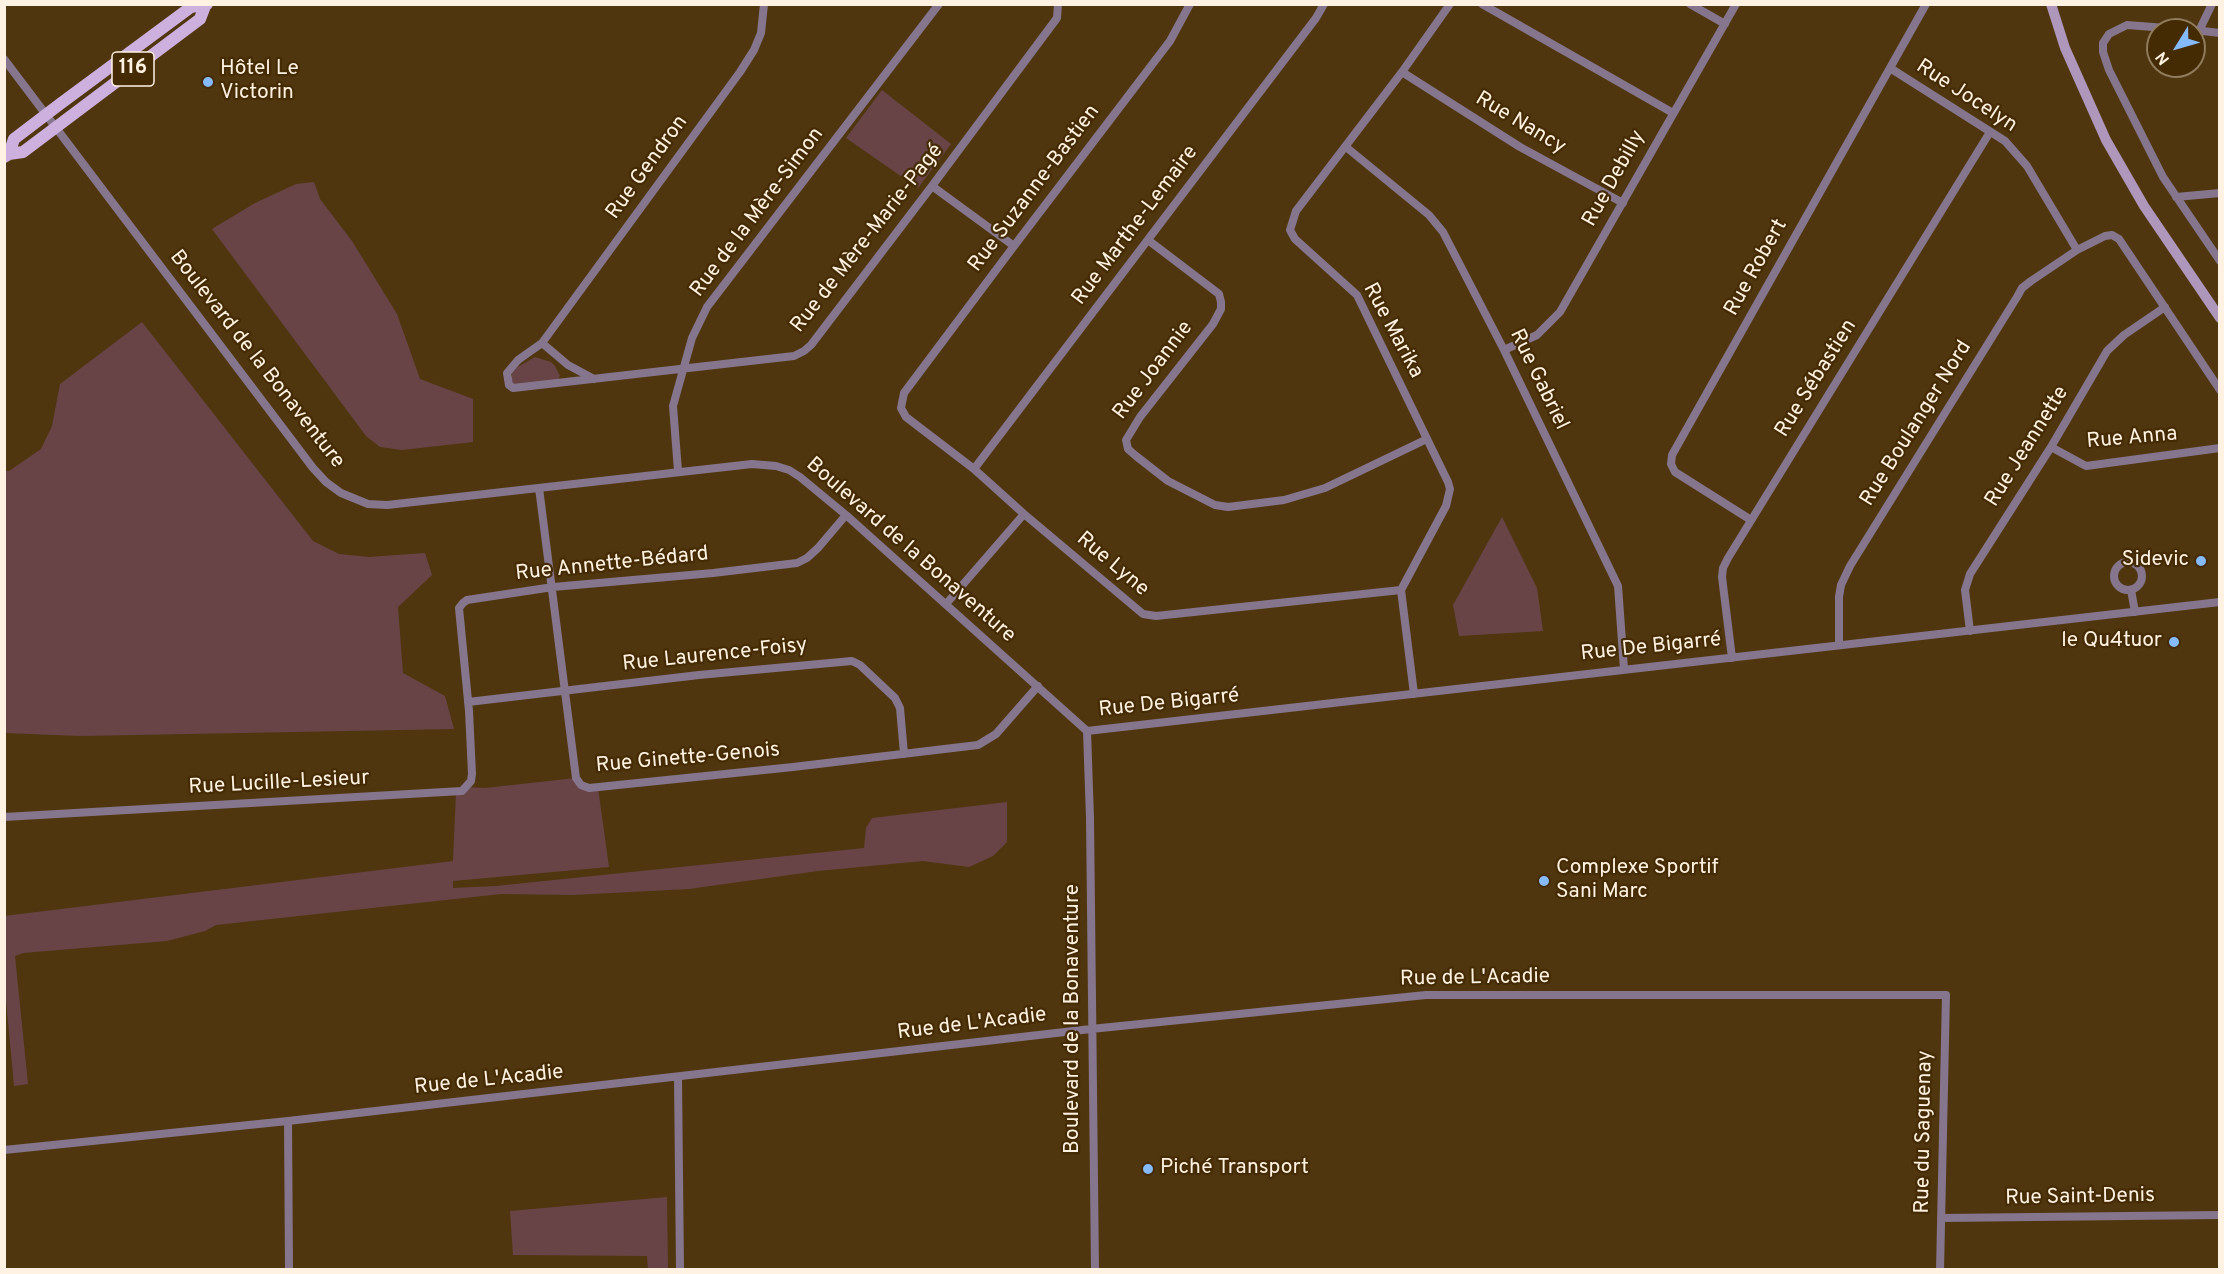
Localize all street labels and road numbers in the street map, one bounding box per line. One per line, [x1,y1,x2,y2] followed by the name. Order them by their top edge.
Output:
[112,52,154,86] road number: 116
[1911,55,2021,139] street label: Rue Jocelyn
[1470,87,1570,161] street label: Rue Nancy
[964,100,1106,278] street label: Rue Suzanne-Bastien
[602,111,694,225] street label: Rue Gendron
[686,123,830,303] street label: Rue de la Mère-Simon
[1578,126,1652,232] street label: Rue Debilly
[786,139,950,339] street label: Rue de Mère-Marie-Pagé
[1068,141,1204,311] street label: Rue Marthe-Lemaire
[1720,215,1794,321] street label: Rue Robert
[163,246,349,474] street label: Boulevard de la Bonaventure
[1356,279,1428,383] street label: Rue Marika
[1771,315,1863,443] street label: Rue Sébastien
[1109,317,1199,425] street label: Rue Joannie
[1503,325,1573,435] street label: Rue Gabriel
[1856,337,1978,511] street label: Rue Boulanger Nord
[1981,382,2075,512] street label: Rue Jeannette
[2086,422,2178,456] street label: Rue Anna
[800,453,1020,649] street label: Boulevard de la Bonaventure
[1070,527,1154,603] street label: Rue Lyne
[514,542,710,588] street label: Rue Annette-Bédard
[1579,628,1723,668] street label: Rue De Bigarré
[621,634,809,678] street label: Rue Laurence-Foisy
[1097,684,1241,724] street label: Rue De Bigarré
[595,738,781,780] street label: Rue Ginette-Genois
[188,767,370,801] street label: Rue Lucille-Lesieur
[1061,884,1087,1154] street label: Boulevard de la Bonaventure
[1400,965,1550,993] street label: Rue de L'Acadie
[896,1003,1048,1047] street label: Rue de L'Acadie
[1911,1050,1939,1214] street label: Rue du Saguenay
[413,1061,565,1101] street label: Rue de L'Acadie
[2005,1184,2155,1212] street label: Rue Saint-Denis

